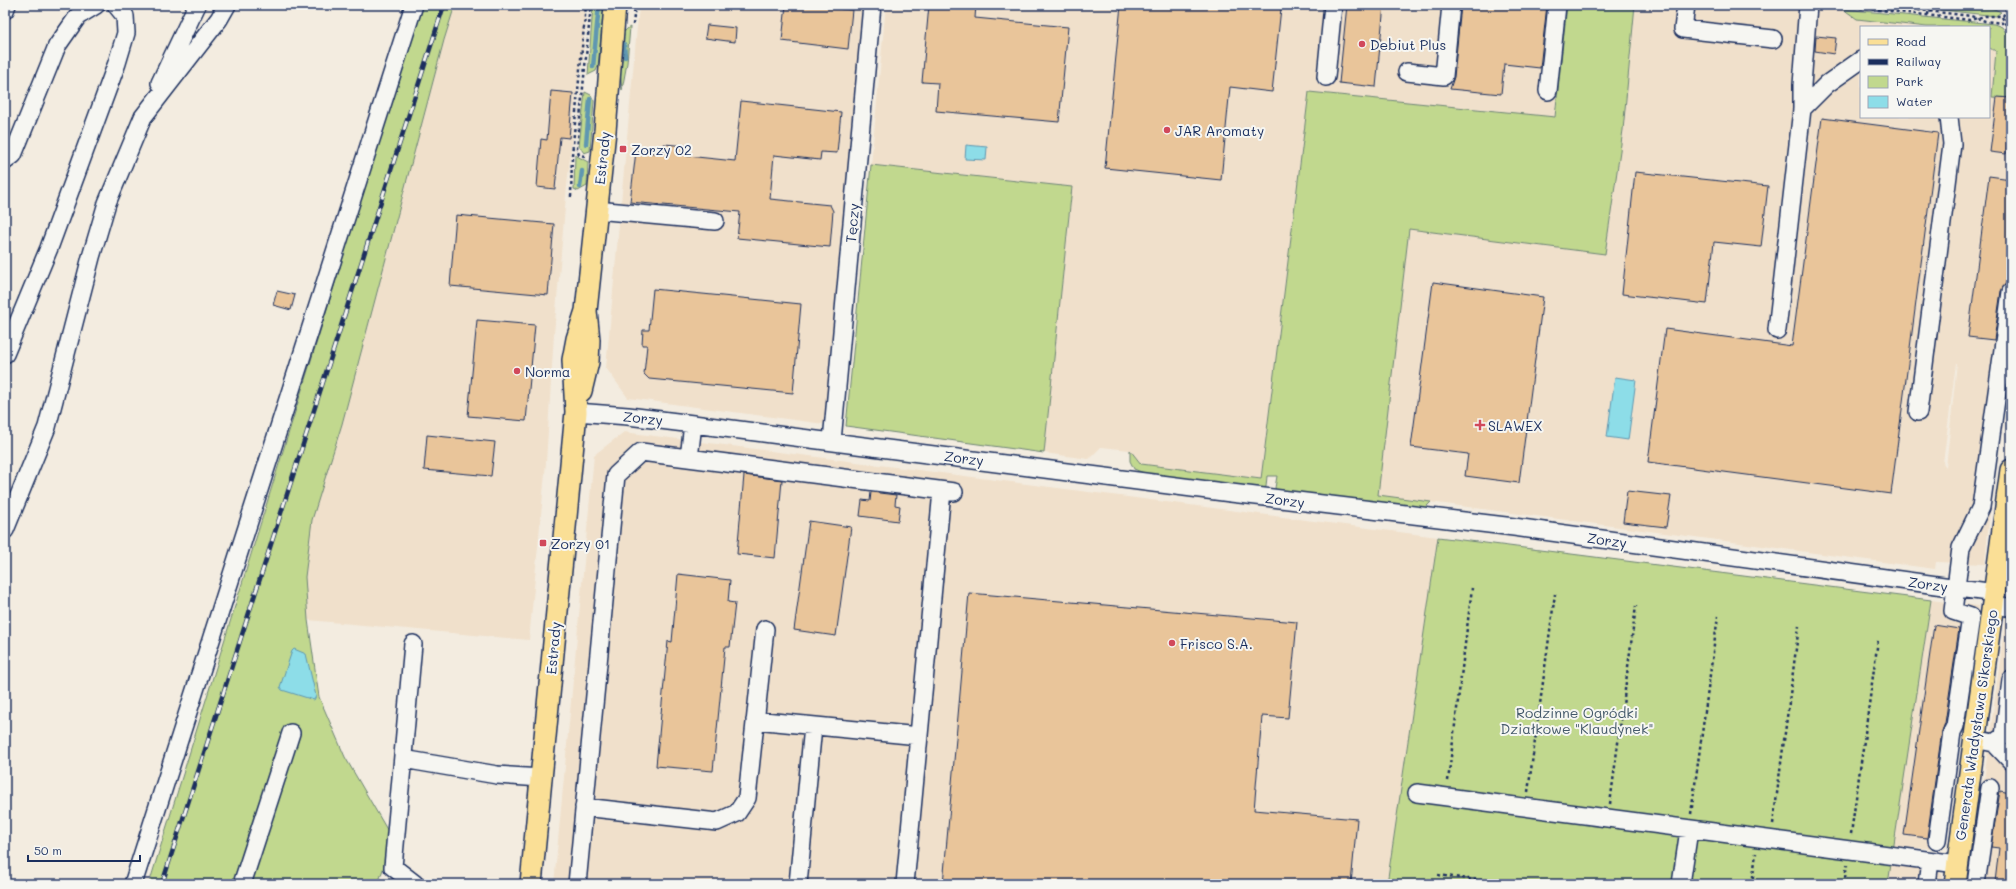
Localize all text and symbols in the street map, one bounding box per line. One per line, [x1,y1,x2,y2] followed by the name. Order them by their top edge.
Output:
[1860,26,1990,118] legend
[1896,33,1926,49] text: Road
[1370,35,1446,54] place label: Debiut Plus
[1357,39,1367,49] marker: Debiut Plus
[1896,53,1941,69] text: Railway
[1896,73,1923,89] text: Park
[1896,93,1933,109] text: Water
[1175,121,1264,140] place label: JAR Aromaty
[1162,125,1172,135] marker: JAR Aromaty
[590,131,614,185] street label: Estrady
[631,140,692,159] place label: Zorzy 02
[618,144,628,154] marker: Zorzy 02
[841,202,863,244] street label: Tęczy
[525,362,571,381] place label: Norma
[512,366,522,376] marker: Norma
[622,406,664,430] street label: Zorzy
[1488,416,1543,435] place label: SLAWEX
[1475,420,1485,430] marker: SLAWEX
[943,446,985,470] street label: Zorzy
[1264,488,1306,512] street label: Zorzy
[1586,528,1628,552] street label: Zorzy
[551,534,610,553] place label: Zorzy 01
[538,538,548,548] marker: Zorzy 01
[1907,572,1949,596] street label: Zorzy
[1950,608,2002,842] street label: Generała Władysława Sikorskiego
[541,621,565,675] street label: Estrady
[1180,634,1253,653] place label: Frisco S.A.
[1167,638,1177,648] marker: Frisco S.A.
[1501,703,1653,738] park label: Rodzinne Ogródki Działkowe "Klaudynek"
[28,837,140,863] scale bar
[34,842,62,858] text: 50 m

